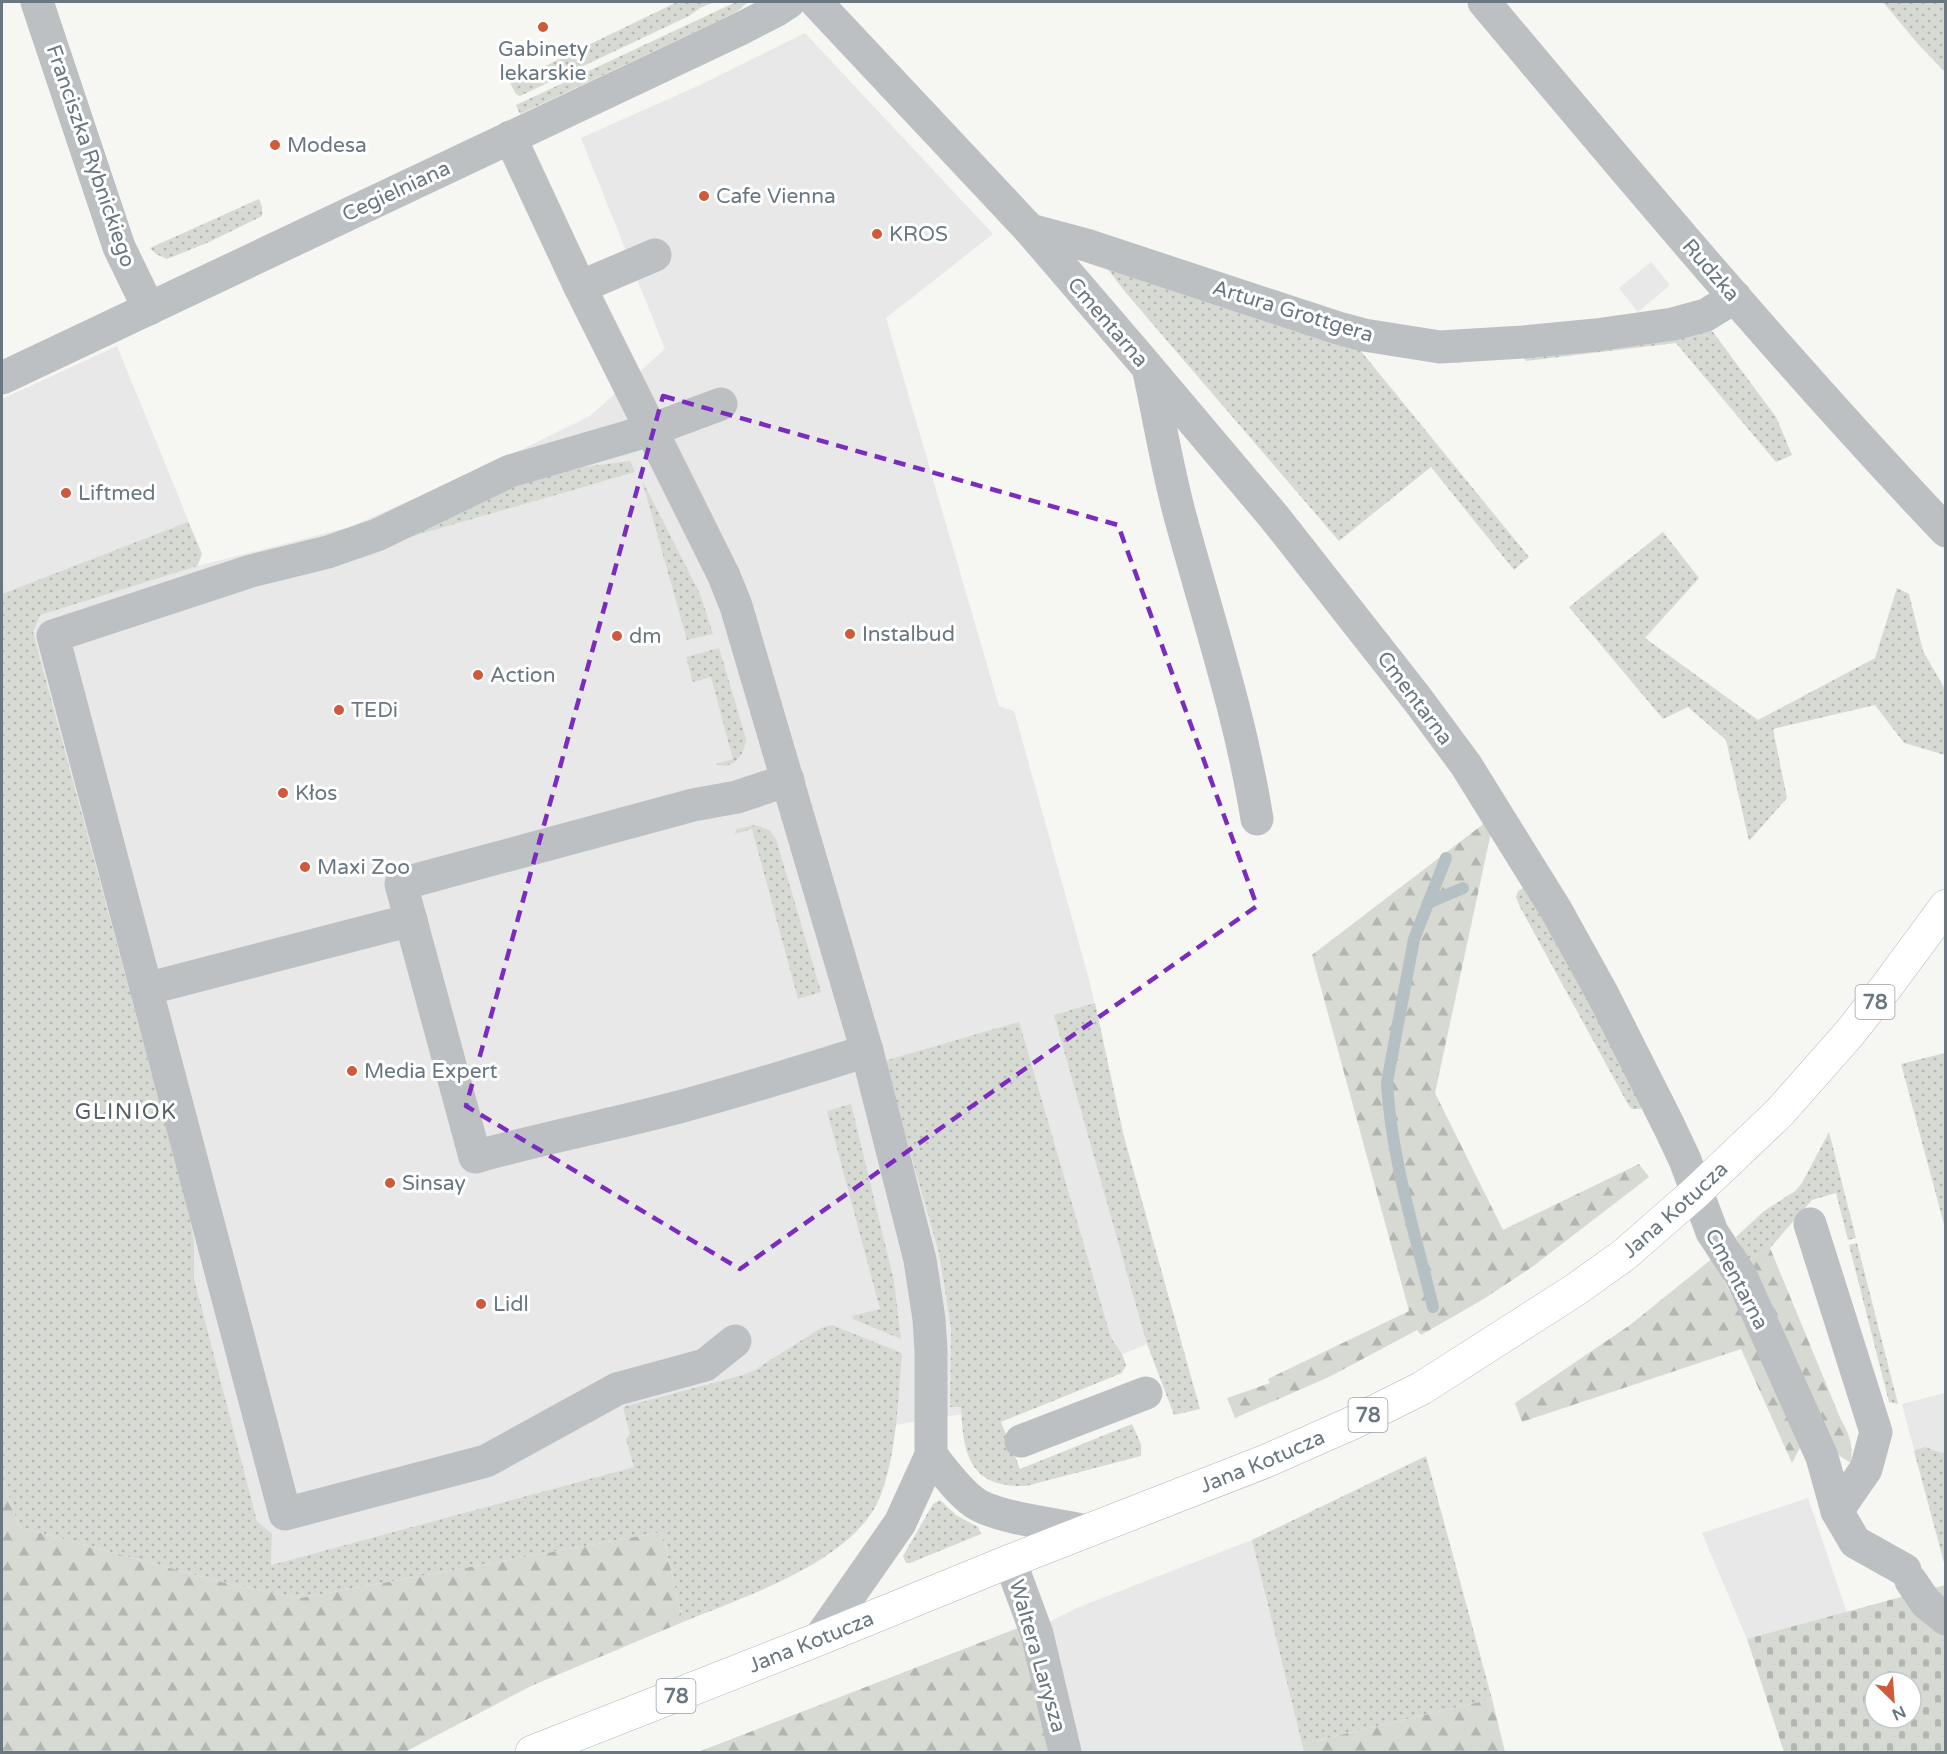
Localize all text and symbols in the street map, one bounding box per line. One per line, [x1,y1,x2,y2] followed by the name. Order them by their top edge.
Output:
[536,20,550,34] marker: Gabinety lekarskie
[498,37,588,86] place label: Gabinety lekarskie
[41,42,140,271] street label: Franciszka Rybnickiego
[287,133,367,158] place label: Modesa
[268,138,282,152] marker: Modesa
[338,156,454,227] street label: Cegielniana
[716,184,836,209] place label: Cafe Vienna
[697,189,711,203] marker: Cafe Vienna
[889,222,948,247] place label: KROS
[870,227,884,241] marker: KROS
[1677,234,1744,307] street label: Rudzka
[1062,272,1153,372] street label: Cmentarna
[1209,275,1376,348] street label: Artura Grottgera
[78,481,156,506] place label: Liftmed
[59,486,73,500] marker: Liftmed
[862,622,955,647] place label: Instalbud
[629,624,662,649] place label: dm
[843,627,857,641] marker: Instalbud
[610,629,624,643] marker: dm
[1371,647,1458,750] street label: Cmentarna
[490,663,555,688] place label: Action
[471,668,485,682] marker: Action
[351,698,398,723] place label: TEDi
[332,703,346,717] marker: TEDi
[295,781,337,806] place label: Kłos
[276,786,290,800] marker: Kłos
[317,855,410,880] place label: Maxi Zoo
[298,860,312,874] marker: Maxi Zoo
[1856,985,1894,1019] road number: 78
[364,1059,498,1084] place label: Media Expert
[345,1064,359,1078] marker: Media Expert
[75,1099,177,1125] district label: GLINIOK
[1617,1156,1733,1264] street label: Jana Kotucza
[402,1171,466,1196] place label: Sinsay
[383,1176,397,1190] marker: Sinsay
[1700,1225,1774,1334] street label: Cmentarna
[493,1292,529,1317] place label: Lidl
[474,1297,488,1311] marker: Lidl
[1348,1398,1388,1432] road number: 78
[1196,1425,1329,1499] street label: Jana Kotucza
[1004,1577,1071,1736] street label: Waltera Larysza
[745,1606,878,1679] street label: Jana Kotucza
[1863,1670,1923,1730] north arrow
[656,1679,696,1713] road number: 78
[1889,1701,1909,1724] text: N

